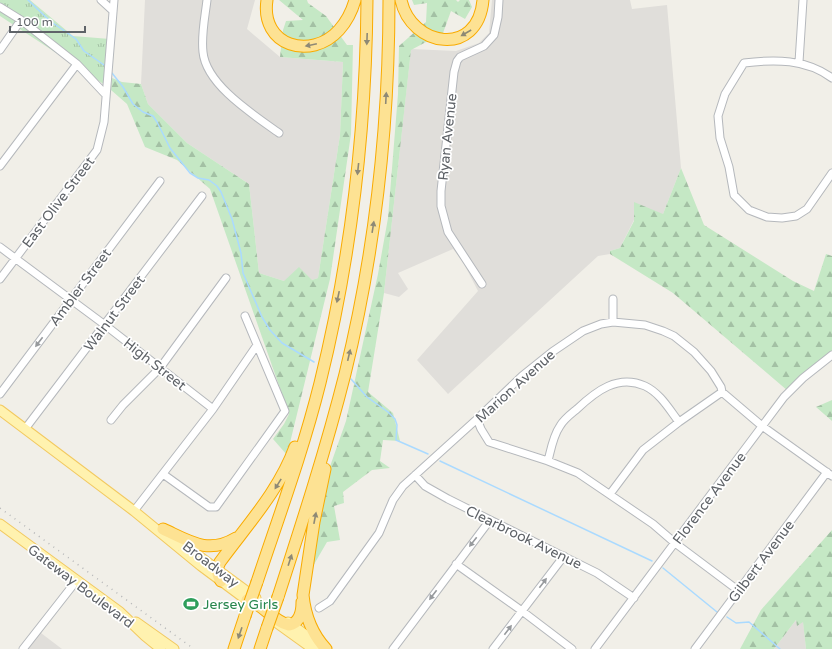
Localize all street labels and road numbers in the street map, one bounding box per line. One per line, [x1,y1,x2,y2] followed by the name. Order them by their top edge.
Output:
[434,93,461,181] street label: Ryan Avenue
[19,153,99,251] street label: East Olive Street
[46,245,115,329] street label: Ambler Street
[80,271,149,355] street label: Walnut Street
[120,335,190,395] street label: High Street
[472,346,559,426] street label: Marion Avenue
[669,449,750,548] street label: Florence Avenue
[463,502,585,573] street label: Clearbrook Avenue
[725,517,798,606] street label: Gilbert Avenue
[179,538,243,591] street label: Broadway
[24,541,137,632] street label: Gateway Boulevard

